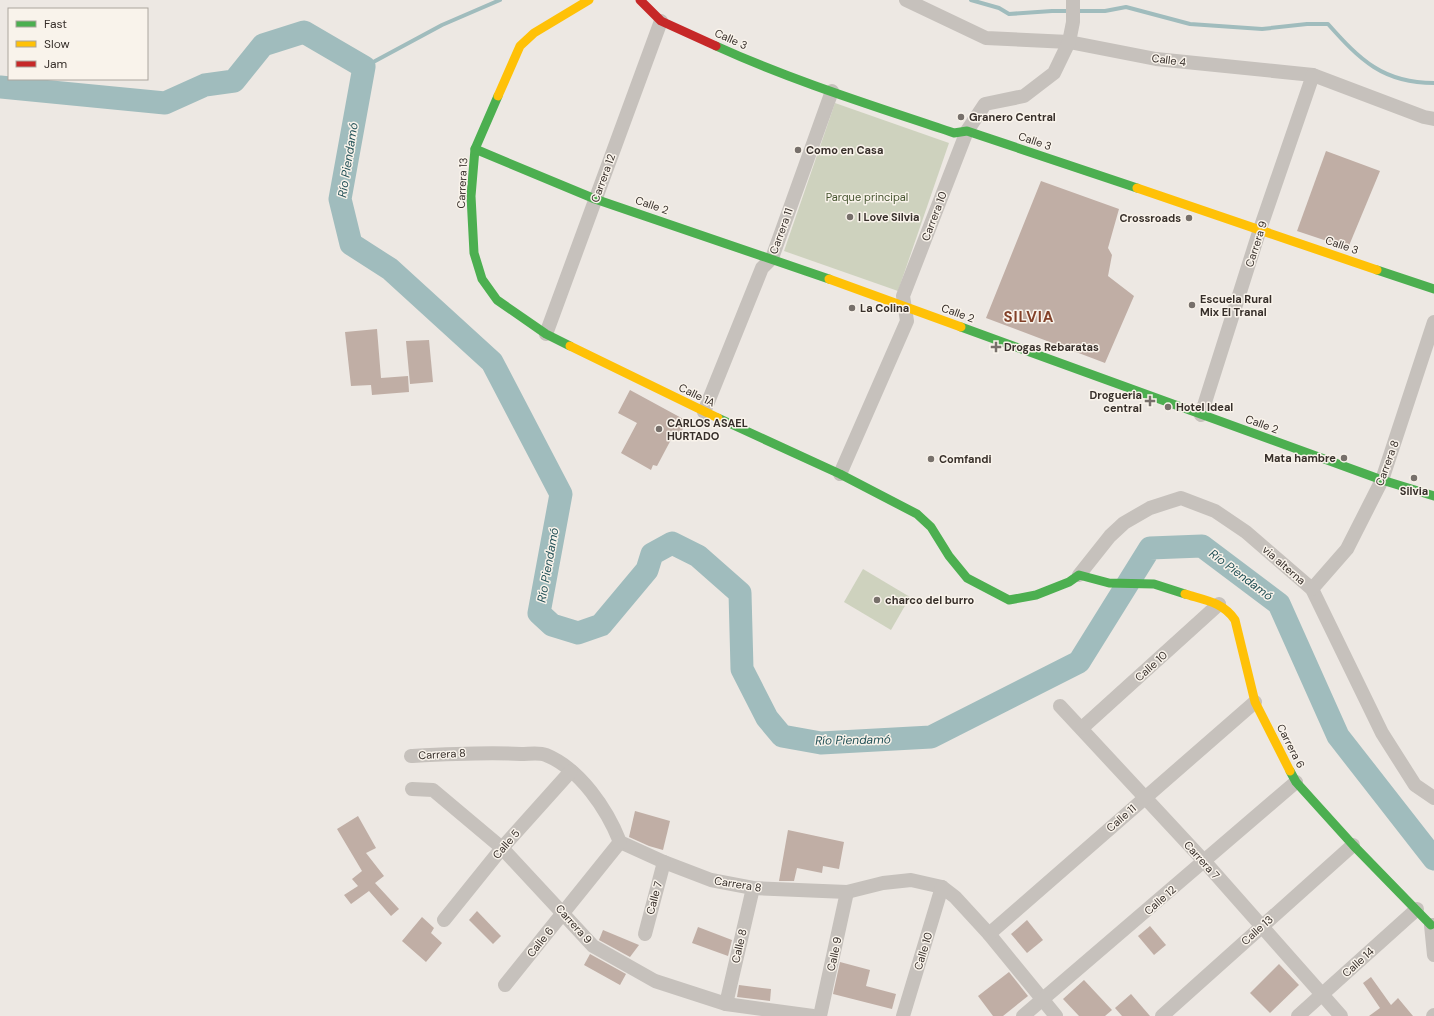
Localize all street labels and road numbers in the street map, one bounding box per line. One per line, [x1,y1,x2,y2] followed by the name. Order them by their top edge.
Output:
[712,26,750,52] street label: Calle 3
[1151,51,1187,69] street label: Calle 4
[1016,129,1054,153] street label: Calle 3
[588,152,618,204] street label: Carrera 12
[454,157,470,209] street label: Carrera 13
[918,189,950,243] street label: Carrera 10
[634,193,670,217] street label: Calle 2
[766,206,796,256] street label: Carrera 11
[1242,219,1270,269] street label: Carrera 9
[1323,233,1361,257] street label: Calle 3
[939,301,977,325] street label: Calle 2
[677,380,717,410] street label: Calle 1A
[1243,412,1281,436] street label: Calle 2
[1372,438,1402,488] street label: Carrera 8
[1260,542,1308,588] street label: via alterna
[1132,648,1170,684] street label: Calle 10
[1274,721,1308,771] street label: Carrera 6
[418,746,466,762] street label: Carrera 8
[1103,801,1139,835] street label: Calle 11
[489,826,523,862] street label: Calle 5
[1181,838,1223,882] street label: Carrera 7
[713,873,763,895] street label: Carrera 8
[643,880,665,916] street label: Calle 7
[1141,882,1179,918] street label: Calle 12
[553,901,595,947] street label: Carrera 9
[1238,912,1276,948] street label: Calle 13
[524,924,556,960] street label: Calle 6
[728,928,750,964] street label: Calle 8
[911,930,935,972] street label: Calle 10
[824,935,844,973] street label: Calle 9
[1339,944,1377,980] street label: Calle 14

